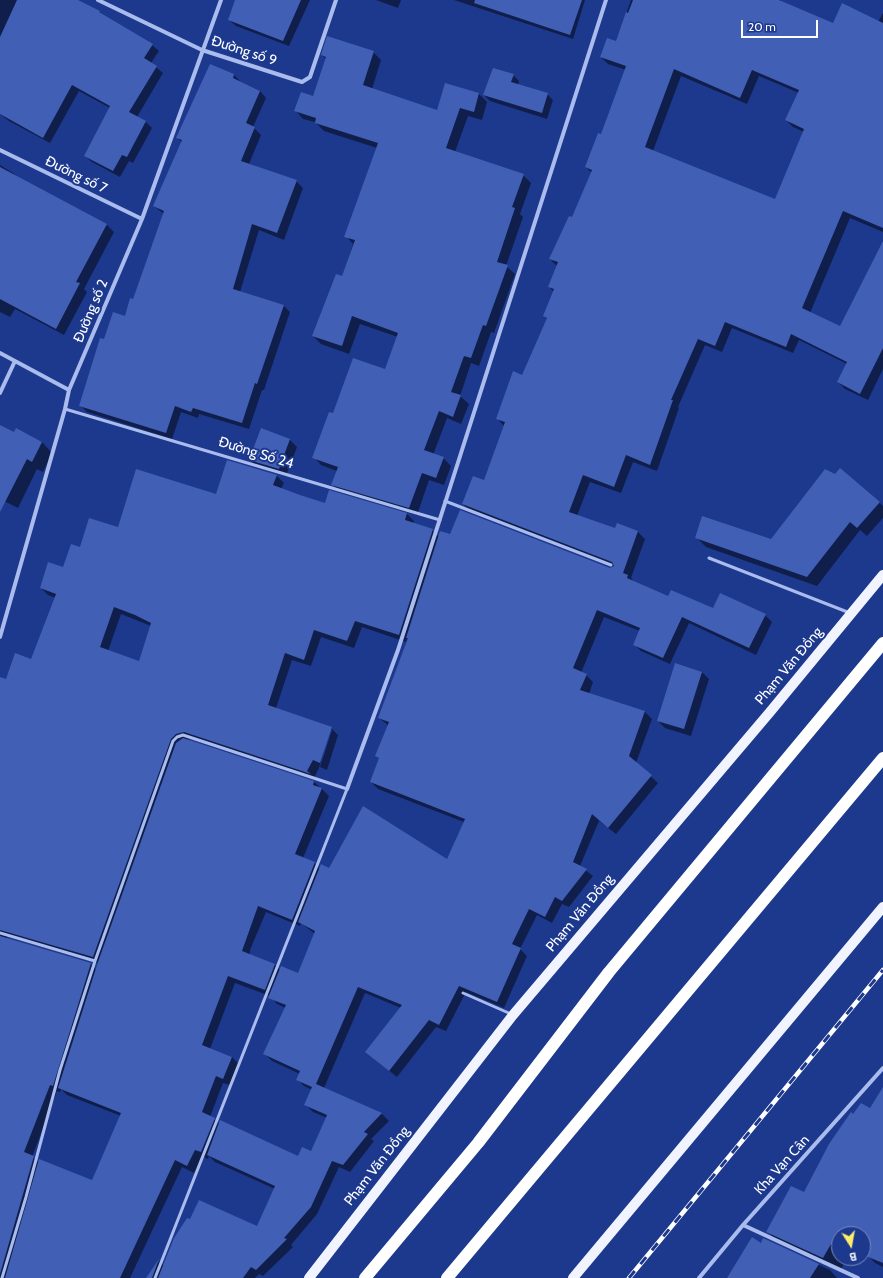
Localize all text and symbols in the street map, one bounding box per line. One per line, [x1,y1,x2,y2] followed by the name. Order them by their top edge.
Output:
[743,12,820,38] scale bar
[748,19,776,34] text: 20 m
[209,33,279,69] street label: Đường số 9
[42,153,110,197] street label: Đường số 7
[70,277,112,345] street label: Đường số 2
[216,434,296,472] street label: Đường Số 24
[752,624,826,708] street label: Phạm Văn Đồng
[543,871,617,955] street label: Phạm Văn Đồng
[341,1123,413,1209] street label: Phạm Văn Đồng
[751,1132,813,1198] street label: Kha Vạn Cân
[831,1226,871,1266] north arrow
[848,1249,858,1264] text: B

